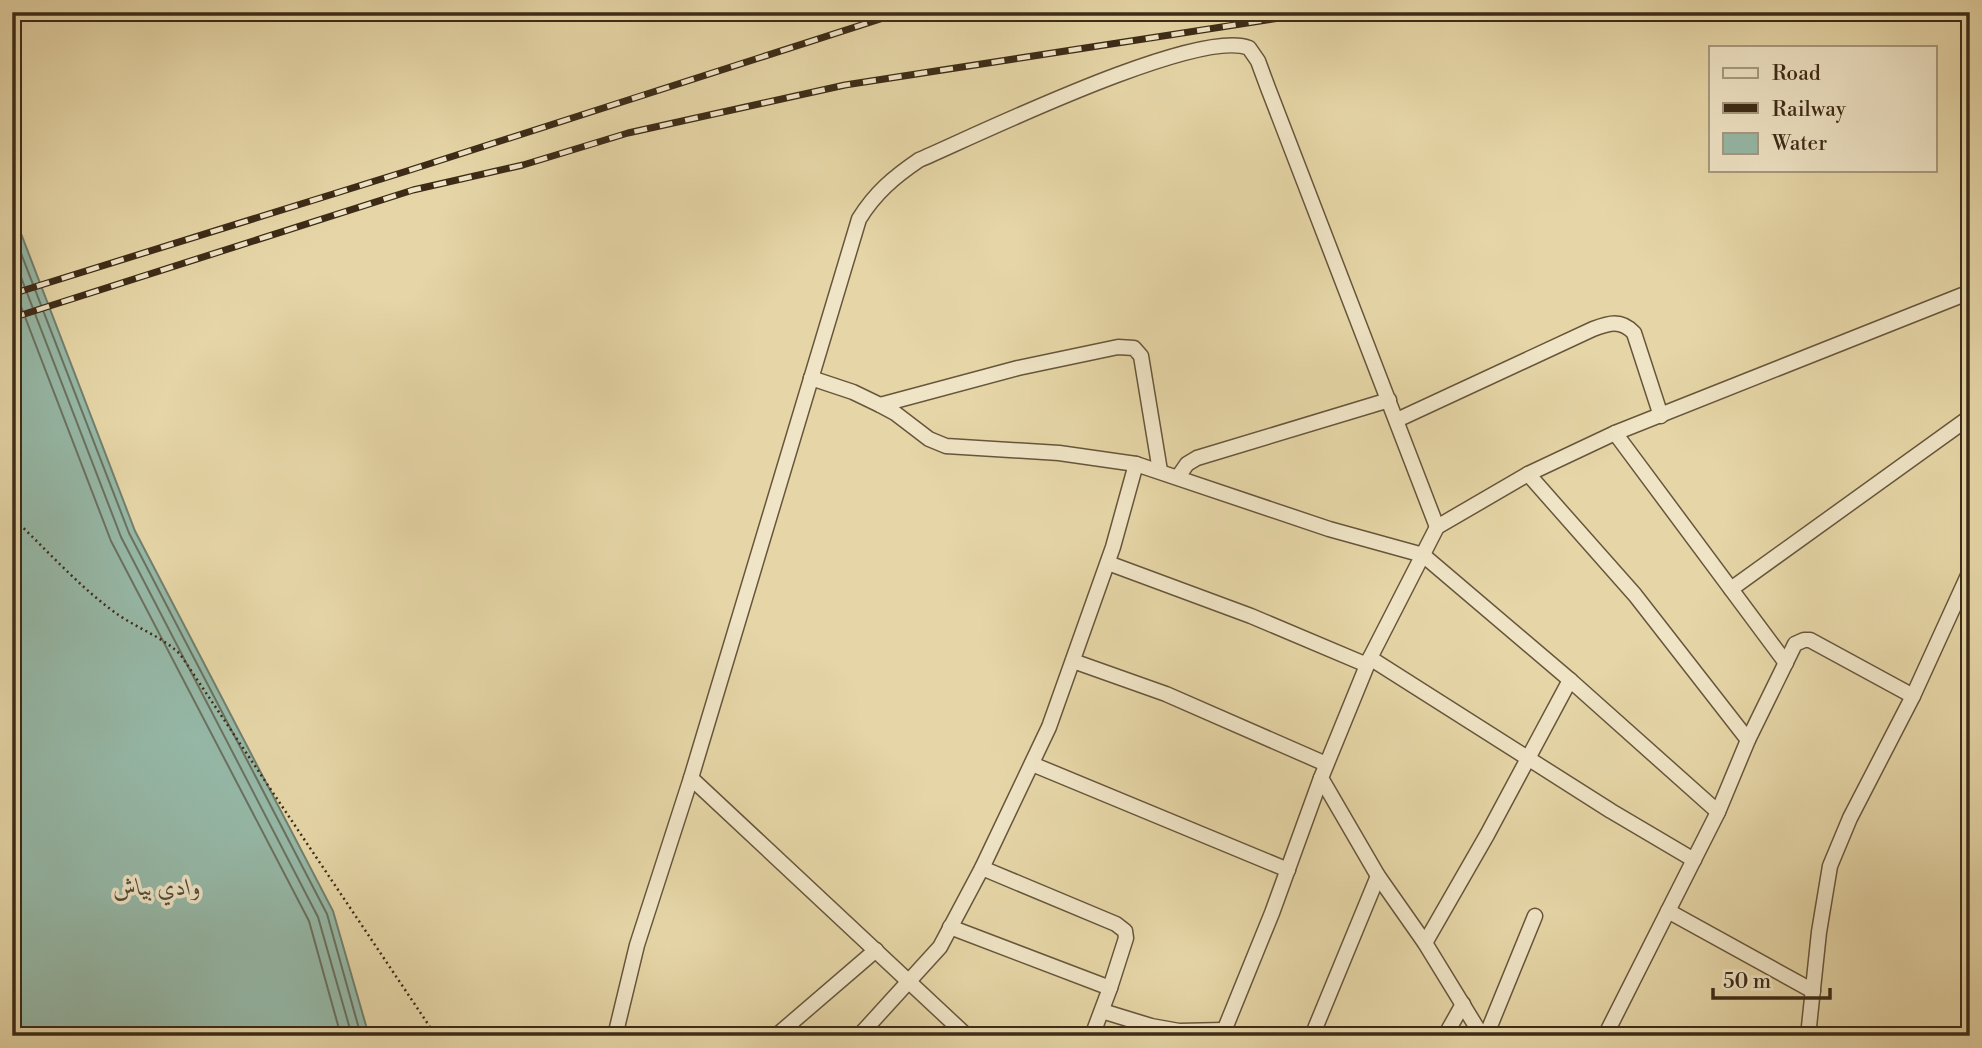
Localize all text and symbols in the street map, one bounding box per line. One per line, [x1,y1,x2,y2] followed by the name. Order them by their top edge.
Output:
[1709,46,1937,172] legend
[1772,61,1821,87] text: Road
[1772,97,1847,123] text: Railway
[1771,131,1827,157] text: Water
[113,873,201,906] water label: وادي بياش
[1713,957,1830,1001] scale bar
[1723,969,1771,995] text: 50 m

